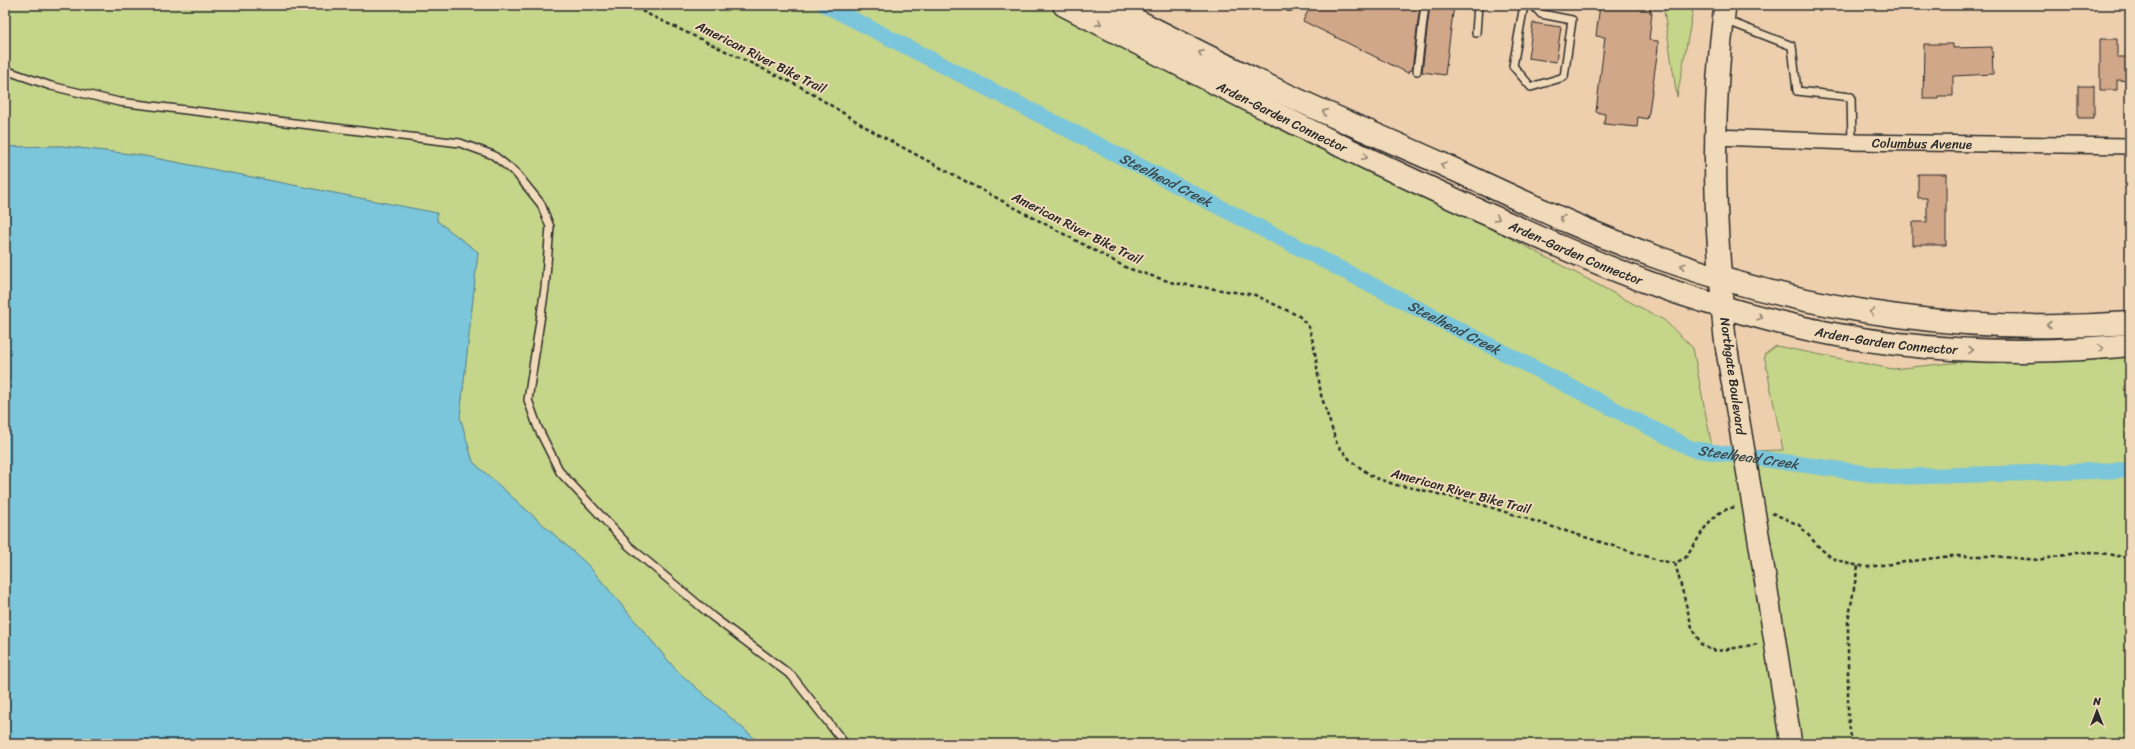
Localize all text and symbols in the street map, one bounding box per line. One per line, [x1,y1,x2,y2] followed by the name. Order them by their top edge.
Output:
[691,14,831,100] street label: American River Bike Trail
[1095,18,1102,26] one-way arrow
[1198,50,1205,58] one-way arrow
[1212,74,1352,159] street label: Arden-Garden Connector
[1322,109,1329,117] one-way arrow
[1872,131,1972,155] street label: Columbus Avenue
[1115,145,1218,215] water label: Steelhead Creek
[1361,152,1368,160] one-way arrow
[1440,162,1448,170] one-way arrow
[1007,185,1147,271] street label: American River Bike Trail
[1505,213,1647,291] street label: Arden-Garden Connector
[1493,214,1500,222] one-way arrow
[1559,215,1567,223] one-way arrow
[1680,262,1687,271] one-way arrow
[1403,293,1506,362] water label: Steelhead Creek
[1869,308,1875,317] one-way arrow
[1757,312,1764,321] one-way arrow
[1713,316,1753,437] street label: Northgate Boulevard
[1812,319,1959,361] street label: Arden-Garden Connector
[2046,321,2052,329] one-way arrow
[2098,344,2104,353] one-way arrow
[1968,346,1974,355] one-way arrow
[1696,437,1802,477] water label: Steelhead Creek
[1388,461,1534,521] street label: American River Bike Trail
[2077,691,2117,731] north arrow
[2092,692,2101,711] text: N

